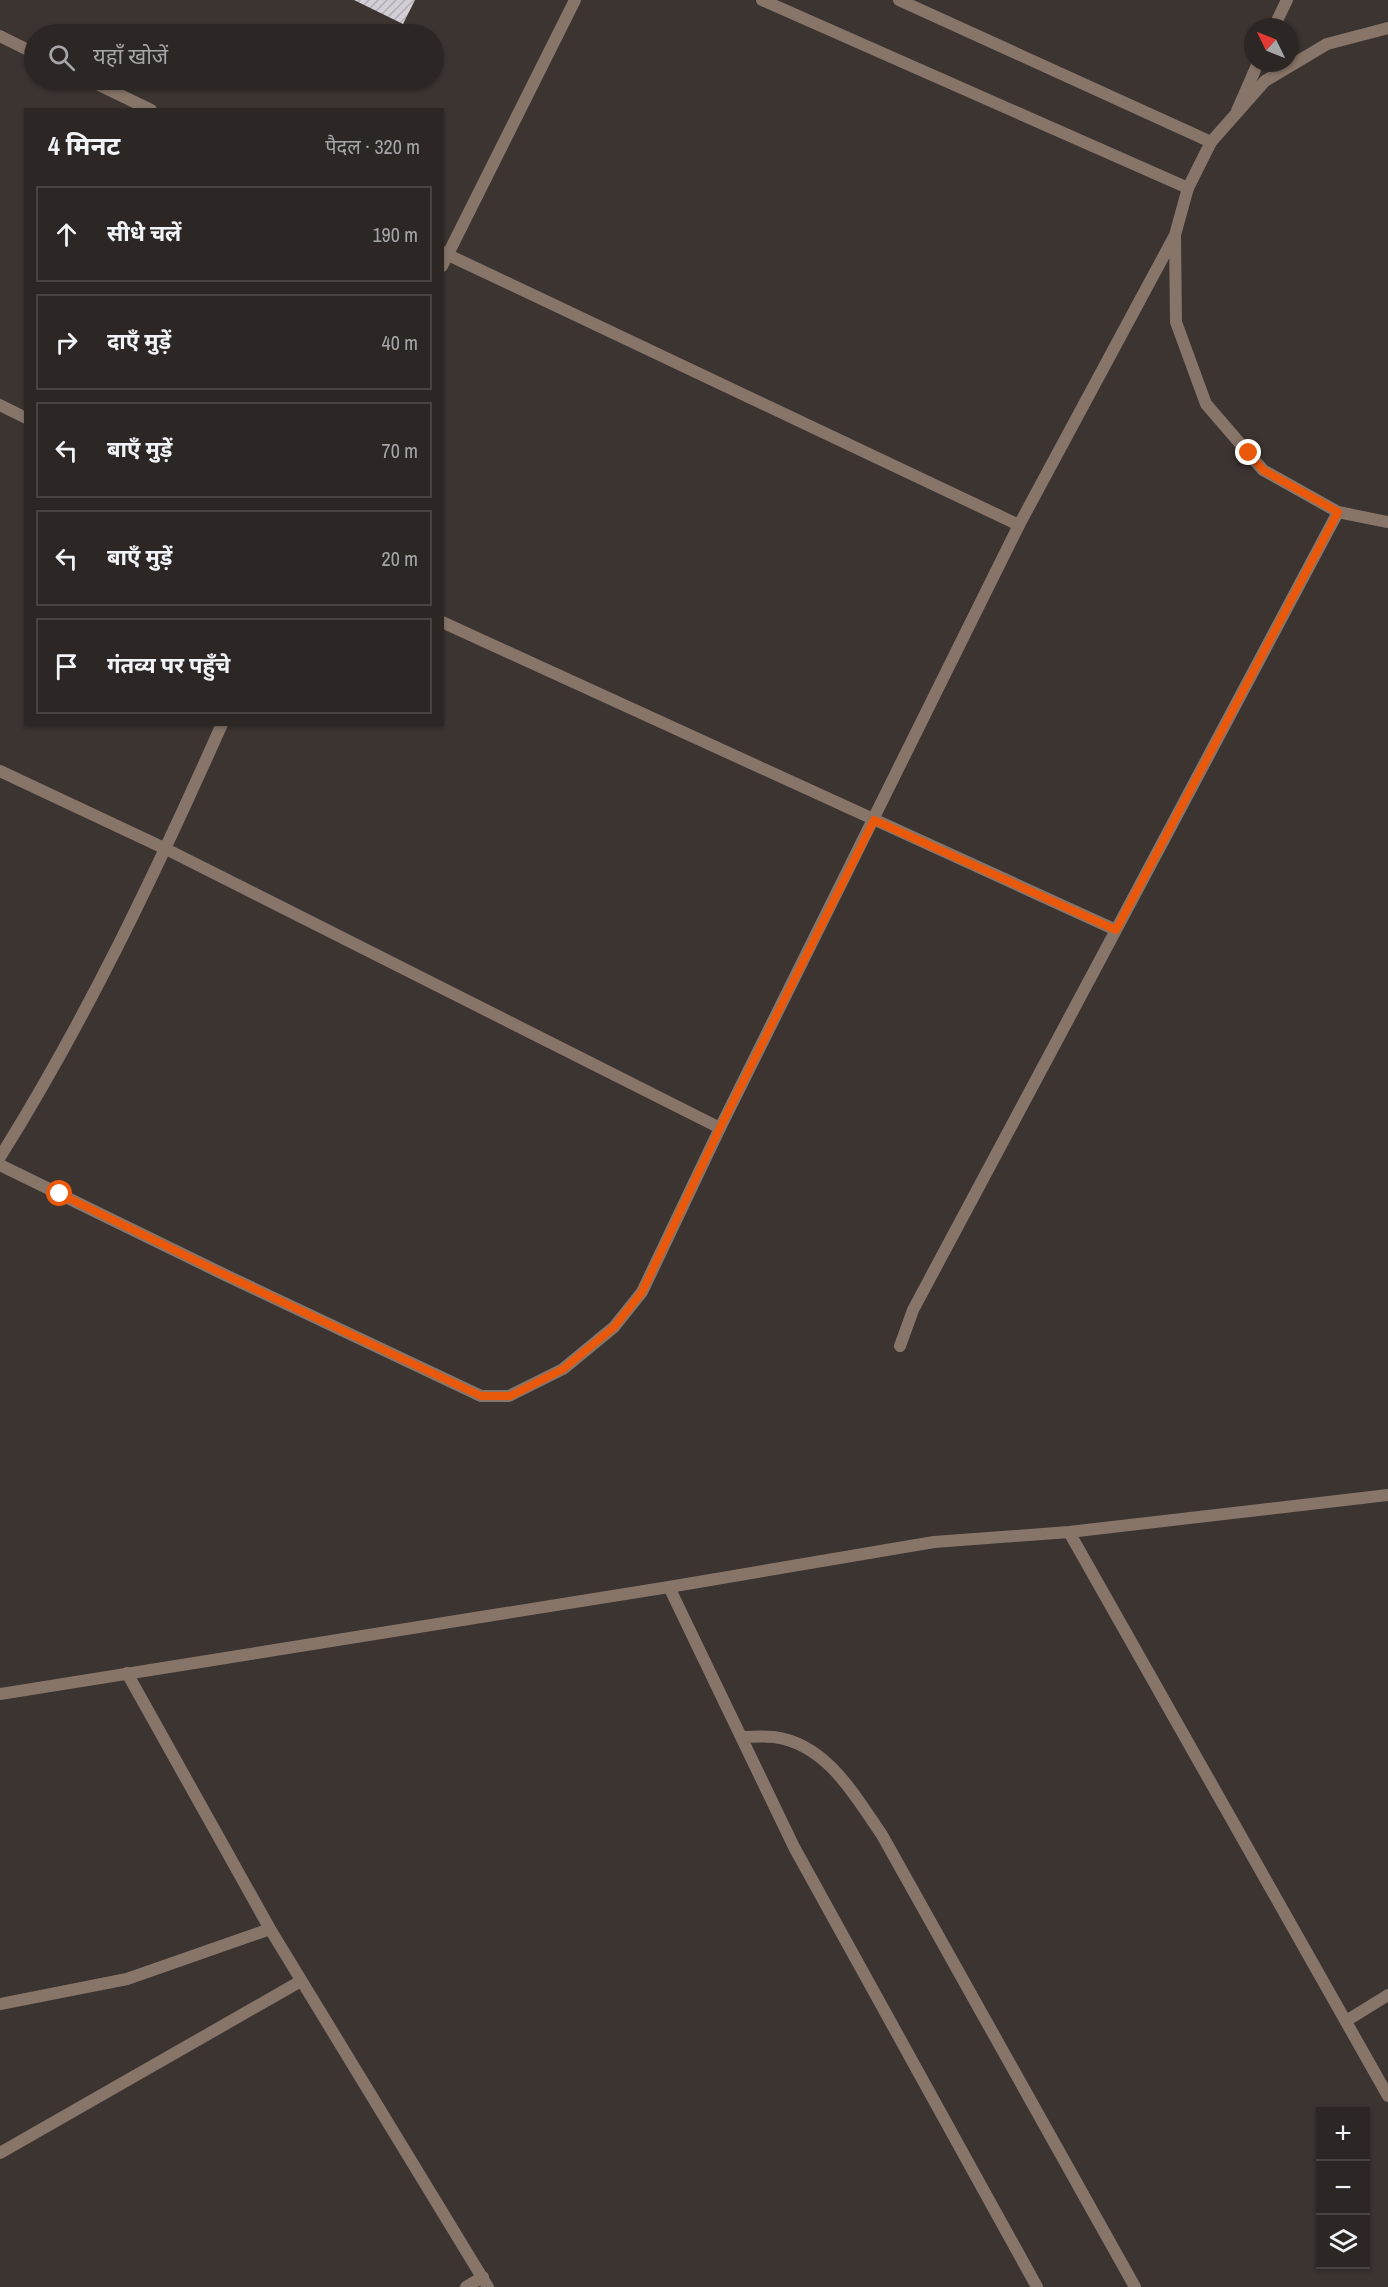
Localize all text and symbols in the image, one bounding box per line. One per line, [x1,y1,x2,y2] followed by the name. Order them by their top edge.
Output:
[1244,18,1298,72] north arrow
[24,24,444,90] search box
[45,41,78,74] icon: search
[93,41,168,71] text: यहाँ खोजें
[48,128,120,163] text: 4 मिनट
[325,133,420,160] text: पैदल · 320 m
[50,218,83,251] icon: ahead
[107,218,181,248] text: सीधे चलें
[372,221,418,248] text: 190 m
[50,326,83,359] icon: right
[107,326,171,356] text: दाएँ मुड़ें
[382,329,418,356] text: 40 m
[50,434,83,467] icon: left
[107,434,172,464] text: बाएँ मुड़ें
[382,437,418,464] text: 70 m
[1235,439,1261,465] route end
[50,542,83,575] icon: left
[107,542,172,572] text: बाएँ मुड़ें
[382,545,418,572] text: 20 m
[50,650,83,683] icon: arrive
[107,650,230,680] text: गंतव्य पर पहुँचे
[46,1180,72,1206] route start
[1316,2107,1370,2269] map controls
[1316,2107,1370,2161] button: +
[1316,2161,1370,2215] button: −
[1316,2215,1370,2269] button: layers

